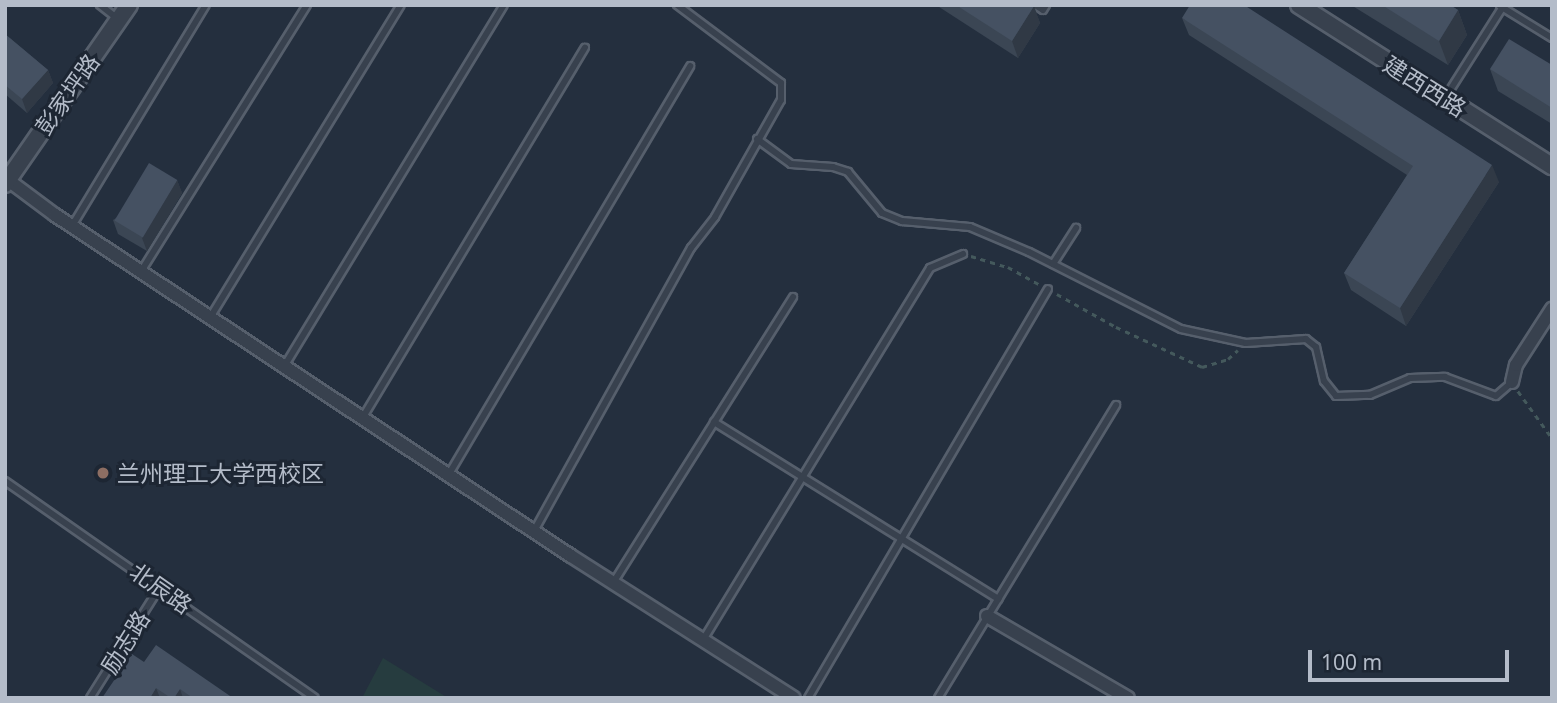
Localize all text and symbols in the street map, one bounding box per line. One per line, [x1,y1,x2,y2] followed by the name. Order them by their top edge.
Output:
[29,48,105,140] street label: 彭家坪路
[1379,50,1471,122] street label: 建西西路
[117,459,324,487] place label: 兰州理工大学西校区
[95,465,111,481] marker: 兰州理工大学西校区
[125,557,197,619] street label: 北辰路
[95,605,155,679] street label: 励志路
[1312,636,1513,680] scale bar
[1321,648,1382,676] text: 100 m

